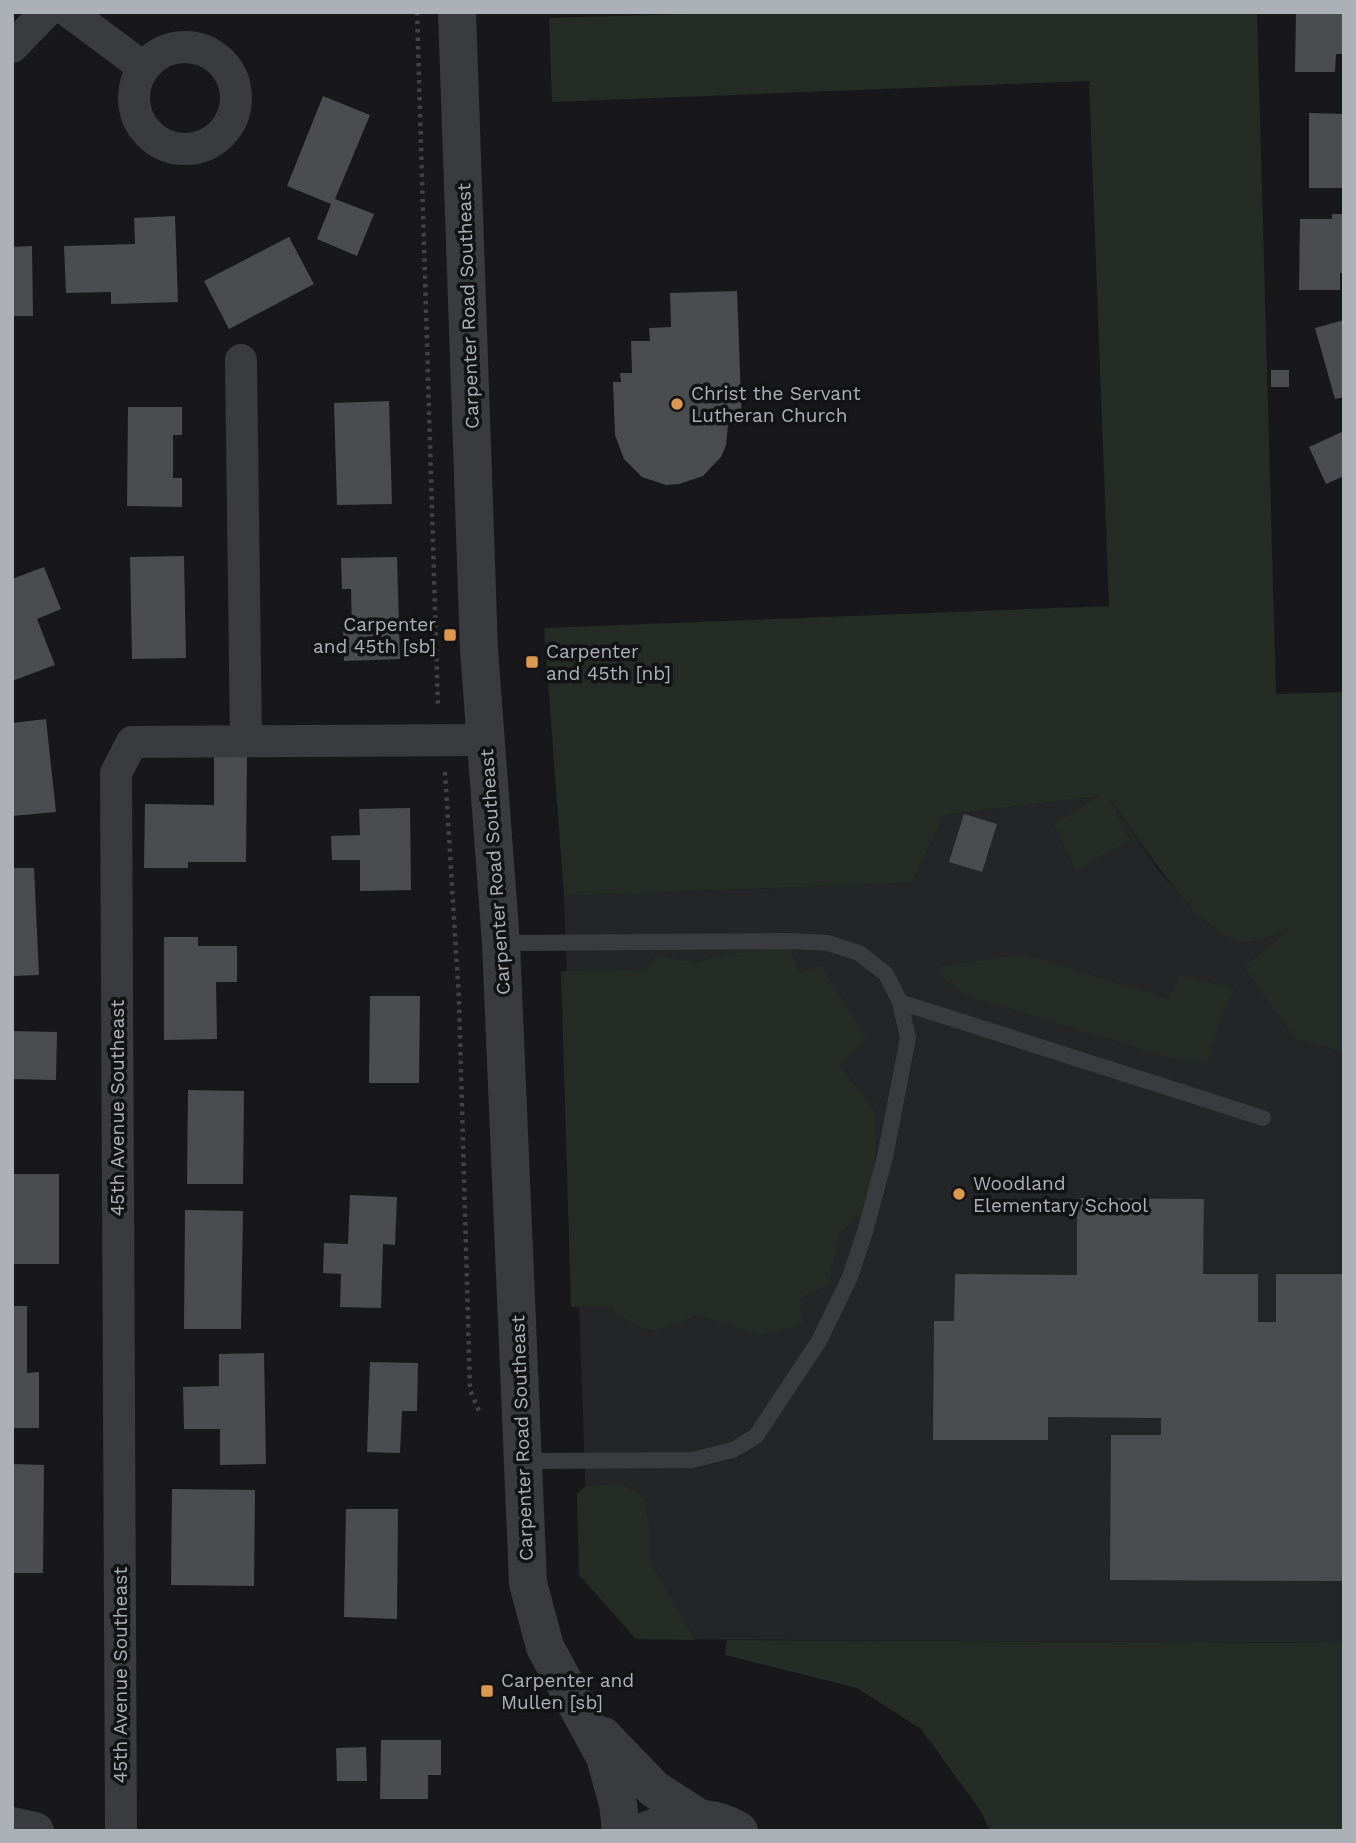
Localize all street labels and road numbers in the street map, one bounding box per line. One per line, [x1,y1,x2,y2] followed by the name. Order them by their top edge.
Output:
[452,182,484,429] street label: Carpenter Road Southeast
[475,748,515,996] street label: Carpenter Road Southeast
[106,1000,129,1216] street label: 45th Avenue Southeast
[506,1314,538,1561] street label: Carpenter Road Southeast
[109,1567,132,1783] street label: 45th Avenue Southeast

